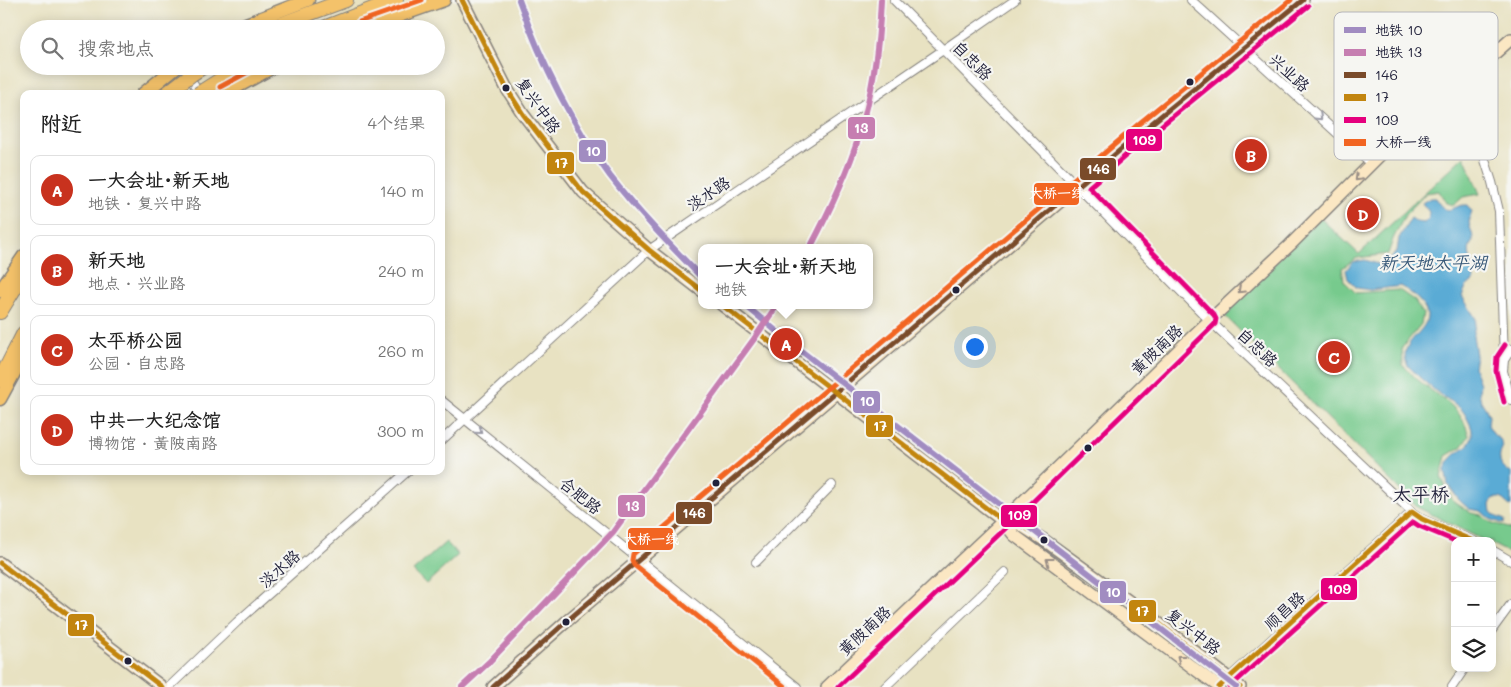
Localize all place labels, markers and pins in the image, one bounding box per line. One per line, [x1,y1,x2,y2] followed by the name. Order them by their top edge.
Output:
[1185,77,1195,87] unlabelled marker
[501,83,511,93] unlabelled marker
[1235,136,1267,174] pin: B
[1347,195,1379,233] pin: D
[951,285,961,295] unlabelled marker
[770,325,802,363] pin: A
[1318,338,1350,376] pin: C
[1083,443,1093,453] unlabelled marker
[711,478,721,488] unlabelled marker
[1039,535,1049,545] unlabelled marker
[561,617,571,627] unlabelled marker
[123,656,133,666] unlabelled marker

